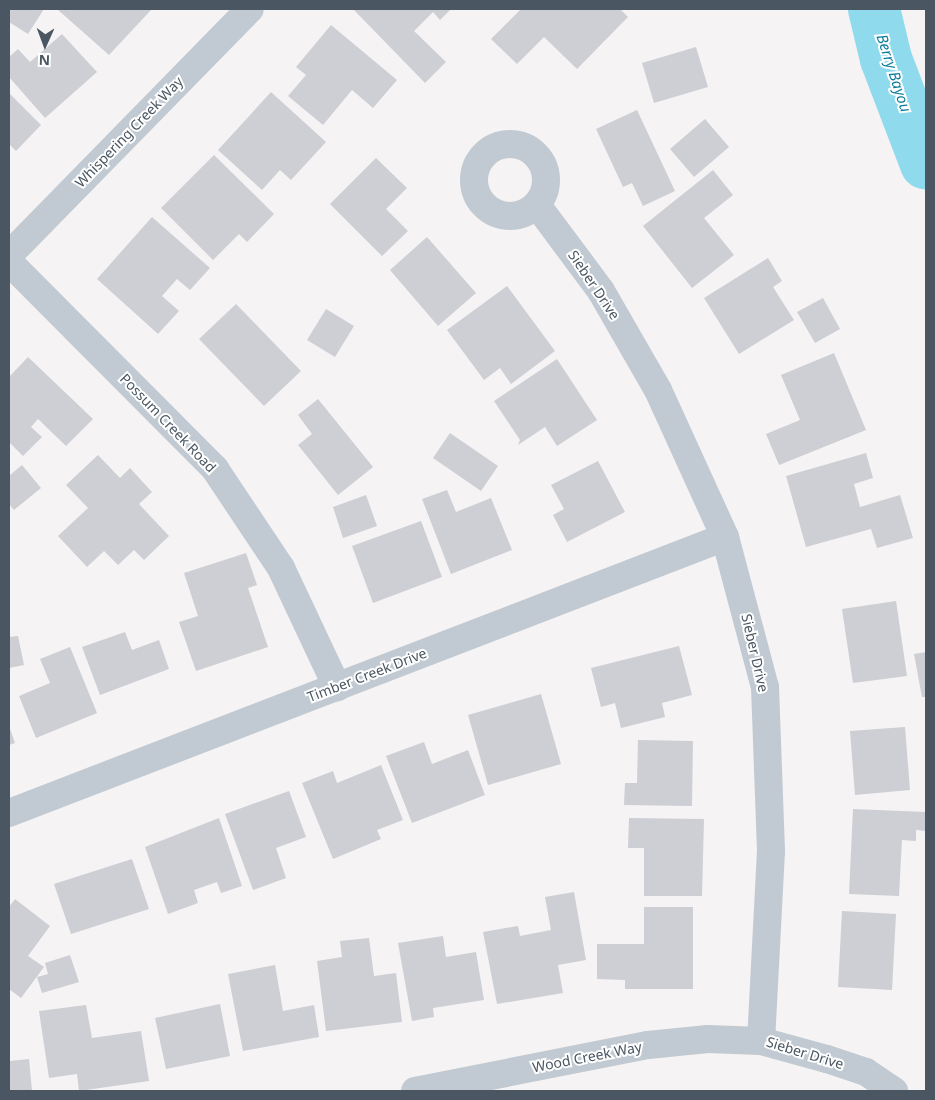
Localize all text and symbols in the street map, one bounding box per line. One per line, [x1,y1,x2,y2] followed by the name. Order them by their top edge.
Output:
[20,20,70,70] north arrow
[873,32,915,114] water label: Berry Bayou
[38,51,50,70] text: N
[72,73,186,191] street label: Whispering Creek Way
[565,247,623,323] street label: Sieber Drive
[117,370,219,476] street label: Possum Creek Road
[738,612,772,694] street label: Sieber Drive
[305,645,429,705] street label: Timber Creek Drive
[764,1033,846,1073] street label: Sieber Drive
[531,1038,643,1076] street label: Wood Creek Way

